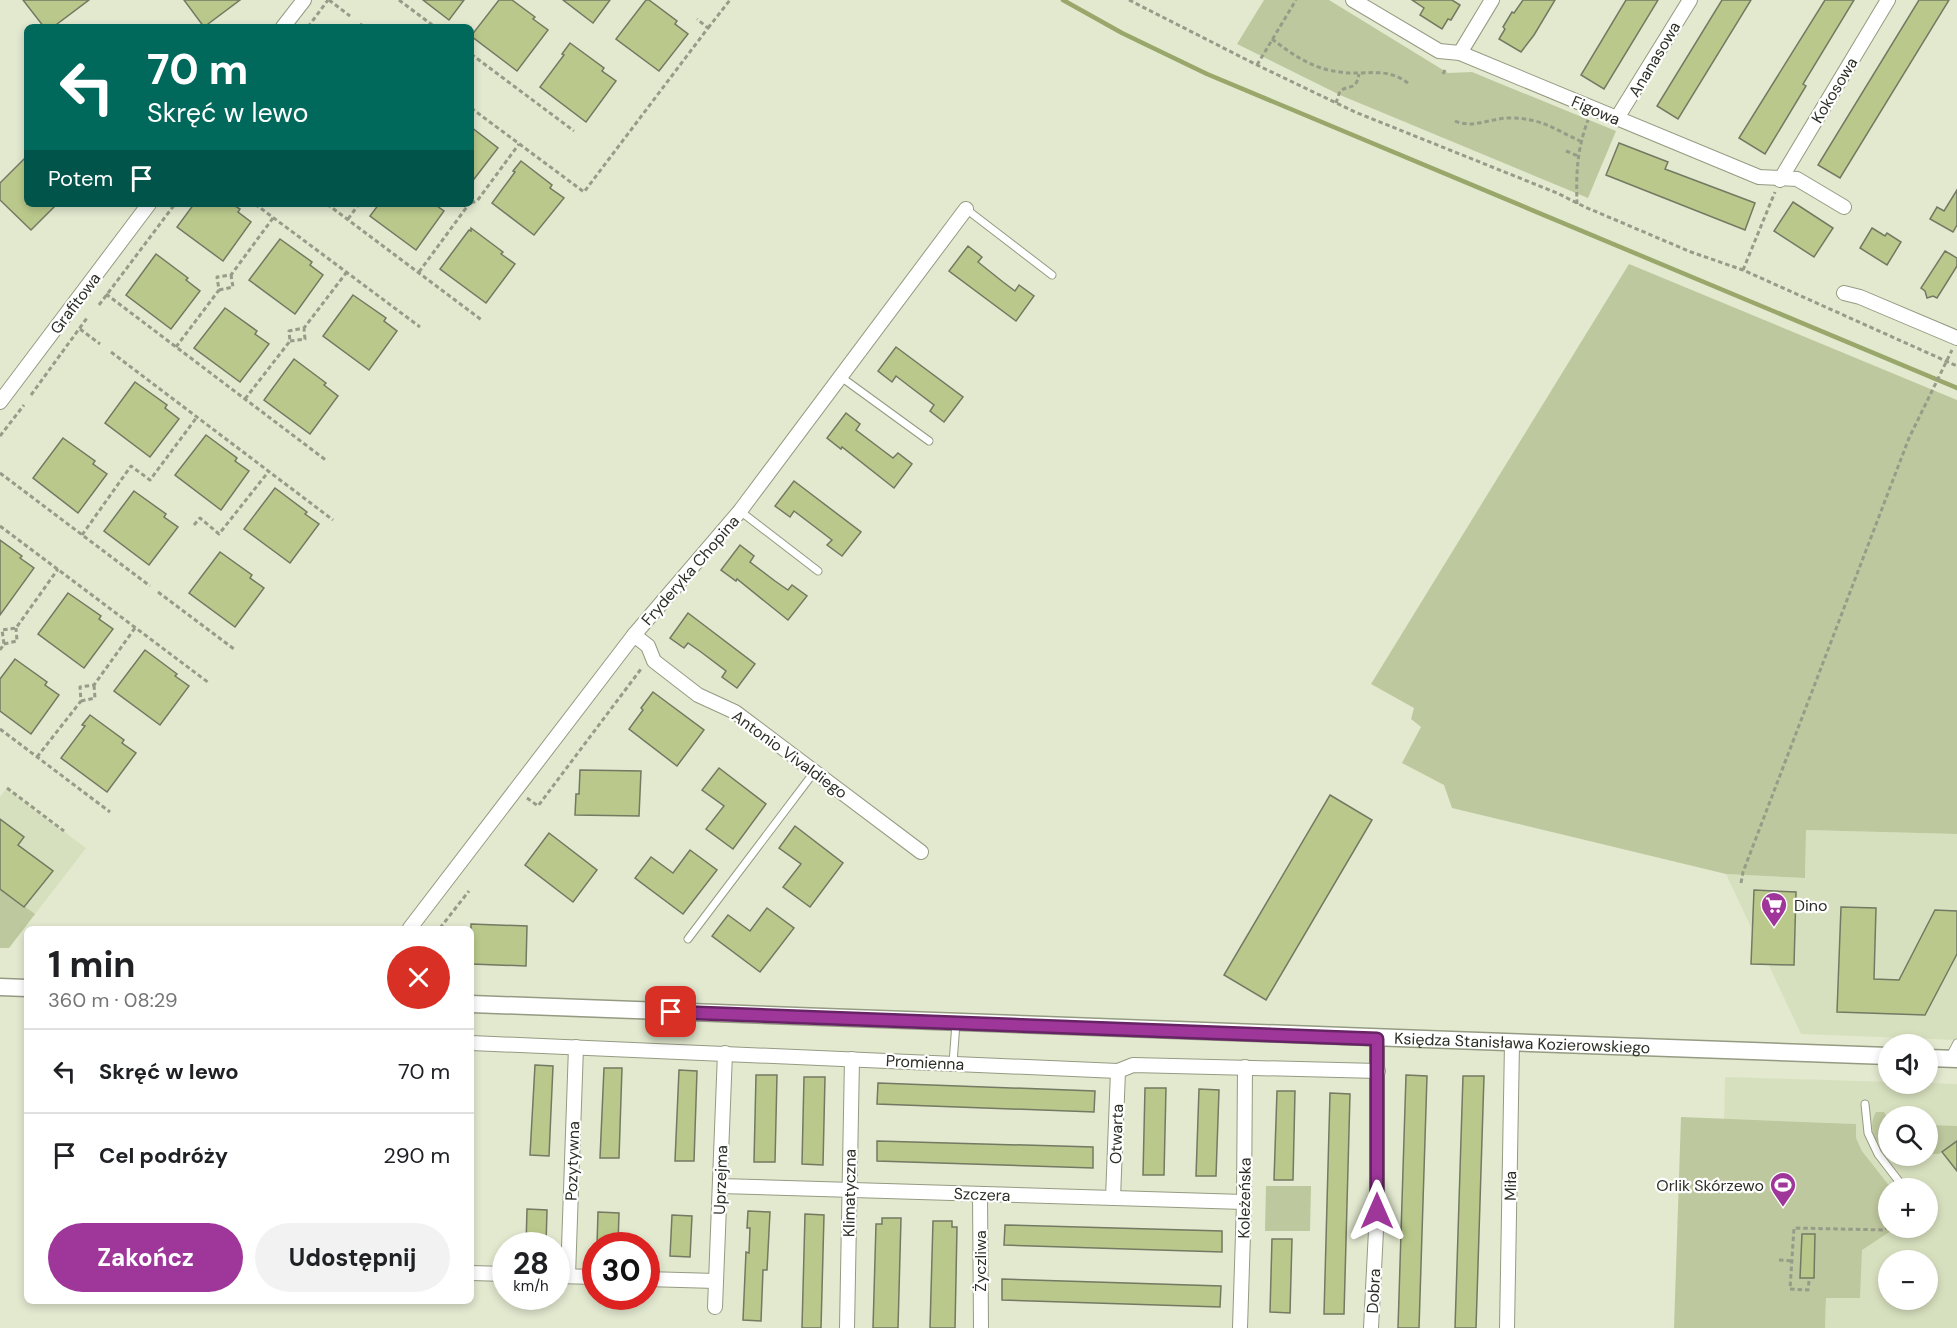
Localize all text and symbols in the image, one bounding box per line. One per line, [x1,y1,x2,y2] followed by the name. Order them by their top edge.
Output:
[1624,18,1685,101] street label: Ananasowa
[147,42,248,97] text: 70 m
[48,48,126,126] icon: left
[1807,54,1862,127] street label: Kokosowa
[1568,91,1623,130] street label: Figowa
[147,95,308,130] text: Skręć w lewo
[125,162,158,195] icon: arrive
[48,164,113,193] text: Potem
[45,268,105,338] street label: Grafitowa
[637,511,744,630] street label: Fryderyka Chopina
[728,705,852,803] street label: Antonio Vivaldiego
[1759,890,1789,928] supermarket icon: Dino
[1794,895,1828,916] place label: Dino
[48,941,136,988] text: 1 min
[387,946,450,1009] button: close
[645,986,696,1037] pin
[48,987,178,1013] text: 360 m · 08:29
[654,995,687,1028] icon: arrive
[1394,1028,1651,1058] street label: Księdza Stanisława Kozierowskiego
[1878,1034,1938,1310] map controls
[1878,1034,1938,1094] button: sound
[885,1050,965,1075] street label: Promienna
[48,1055,81,1088] icon: left
[99,1057,239,1086] text: Skręć w lewo
[398,1057,450,1086] text: 70 m
[1105,1104,1128,1164] street label: Otwarta
[1878,1106,1938,1166] button: search
[561,1121,584,1201] street label: Pozytywna
[48,1139,81,1172] icon: arrive
[99,1141,228,1170] text: Cel podróży
[383,1141,450,1170] text: 290 m
[709,1145,732,1215] street label: Uprzejma
[838,1149,861,1237] street label: Klimatyczna
[1233,1157,1256,1239] street label: Koleżeńska
[1768,1170,1798,1208] sports icon: Orlik Skórzewo
[1500,1171,1521,1201] street label: Miła
[1656,1175,1764,1196] place label: Orlik Skórzewo
[1878,1178,1938,1238] button: +
[1345,1179,1409,1243] position arrow
[953,1183,1011,1206] street label: Szczera
[48,1223,243,1292] button: Zakończ
[255,1223,450,1292] button: Udostępnij
[970,1230,991,1292] street label: Życzliwa
[582,1232,660,1310] speed limit sign: 30
[513,1244,549,1283] text: 28
[1878,1250,1938,1310] button: −
[1362,1268,1385,1314] street label: Dobra
[513,1276,549,1296] text: km/h

